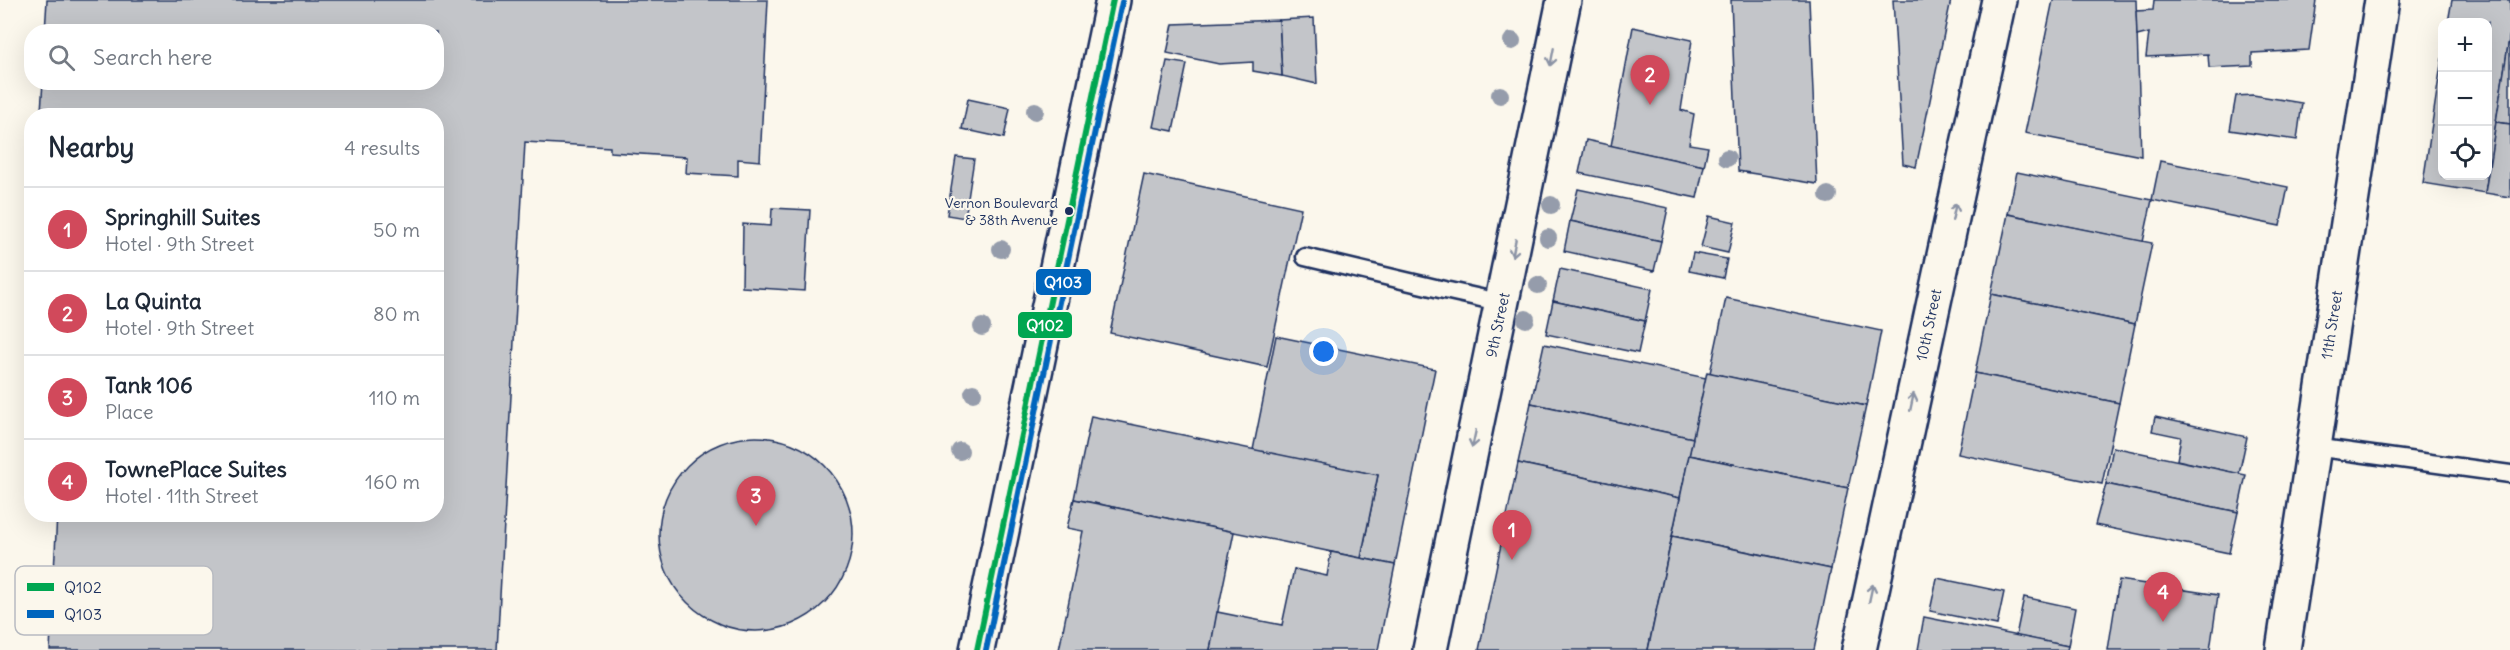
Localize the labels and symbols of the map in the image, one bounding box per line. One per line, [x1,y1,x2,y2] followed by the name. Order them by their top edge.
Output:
[1546,48,1558,67] one-way arrow
[1630,56,1670,105] pin: 2
[945,194,1058,229] place label: Vernon Boulevard & 38th Avenue
[1948,202,1960,221] one-way arrow
[1063,205,1075,217] marker: Vernon Boulevard & 38th Avenue
[1508,238,1519,258] one-way arrow
[1035,268,1092,296] line badge: Q103
[1044,272,1082,292] text: Q103
[1912,287,1945,363] street label: 10th Street
[2317,289,2346,361] street label: 11th Street
[1481,291,1514,359] street label: 9th Street
[1017,311,1073,339] line badge: Q102
[1026,315,1064,335] text: Q102
[1309,337,1338,366] your location
[1907,393,1919,412] one-way arrow
[1468,429,1479,449] one-way arrow
[736,476,776,526] pin: 3
[1492,510,1532,560] pin: 1
[15,566,213,635] legend
[2144,572,2182,622] pin: 4
[64,577,102,597] text: Q102
[1866,584,1878,603] one-way arrow
[64,604,102,624] text: Q103

